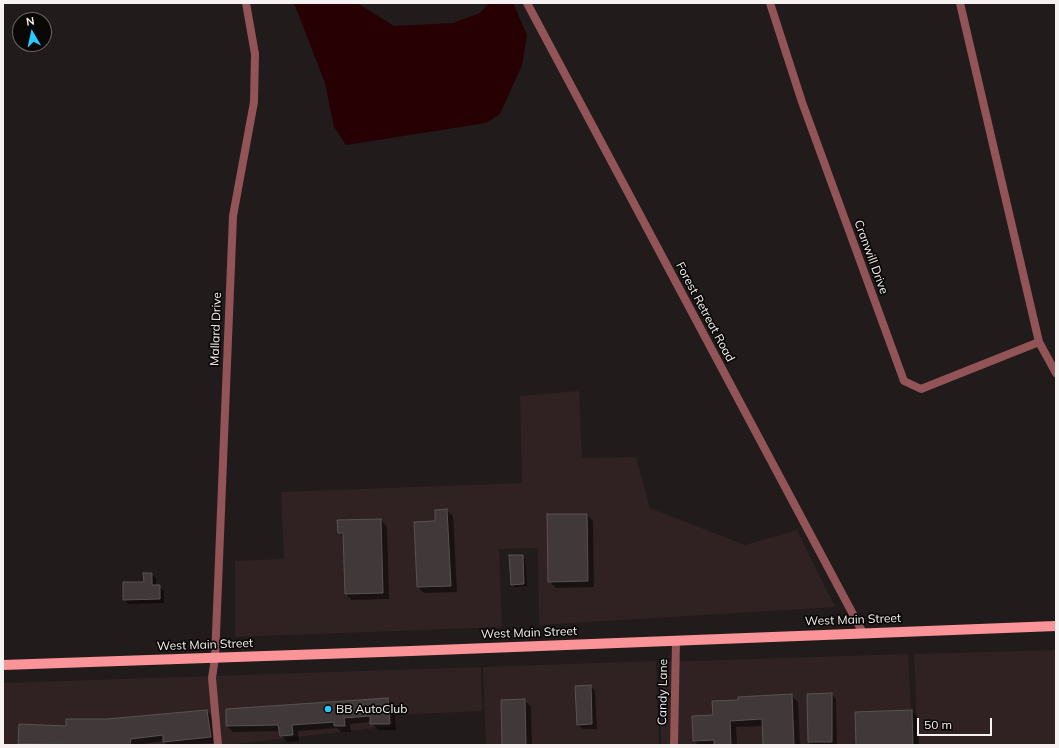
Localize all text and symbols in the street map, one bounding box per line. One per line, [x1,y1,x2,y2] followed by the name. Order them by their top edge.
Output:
[12,12,52,52] north arrow
[25,14,35,29] text: N
[851,218,891,296] street label: Cranwill Drive
[673,260,737,364] street label: Forest Retreat Road
[208,292,224,366] street label: Mallard Drive
[805,611,901,629] street label: West Main Street
[481,624,577,642] street label: West Main Street
[157,636,253,654] street label: West Main Street
[655,659,671,725] street label: Candy Lane
[336,702,407,716] place label: BB AutoClub
[323,704,333,714] marker: BB AutoClub
[919,710,994,736] scale bar
[924,717,952,732] text: 50 m

